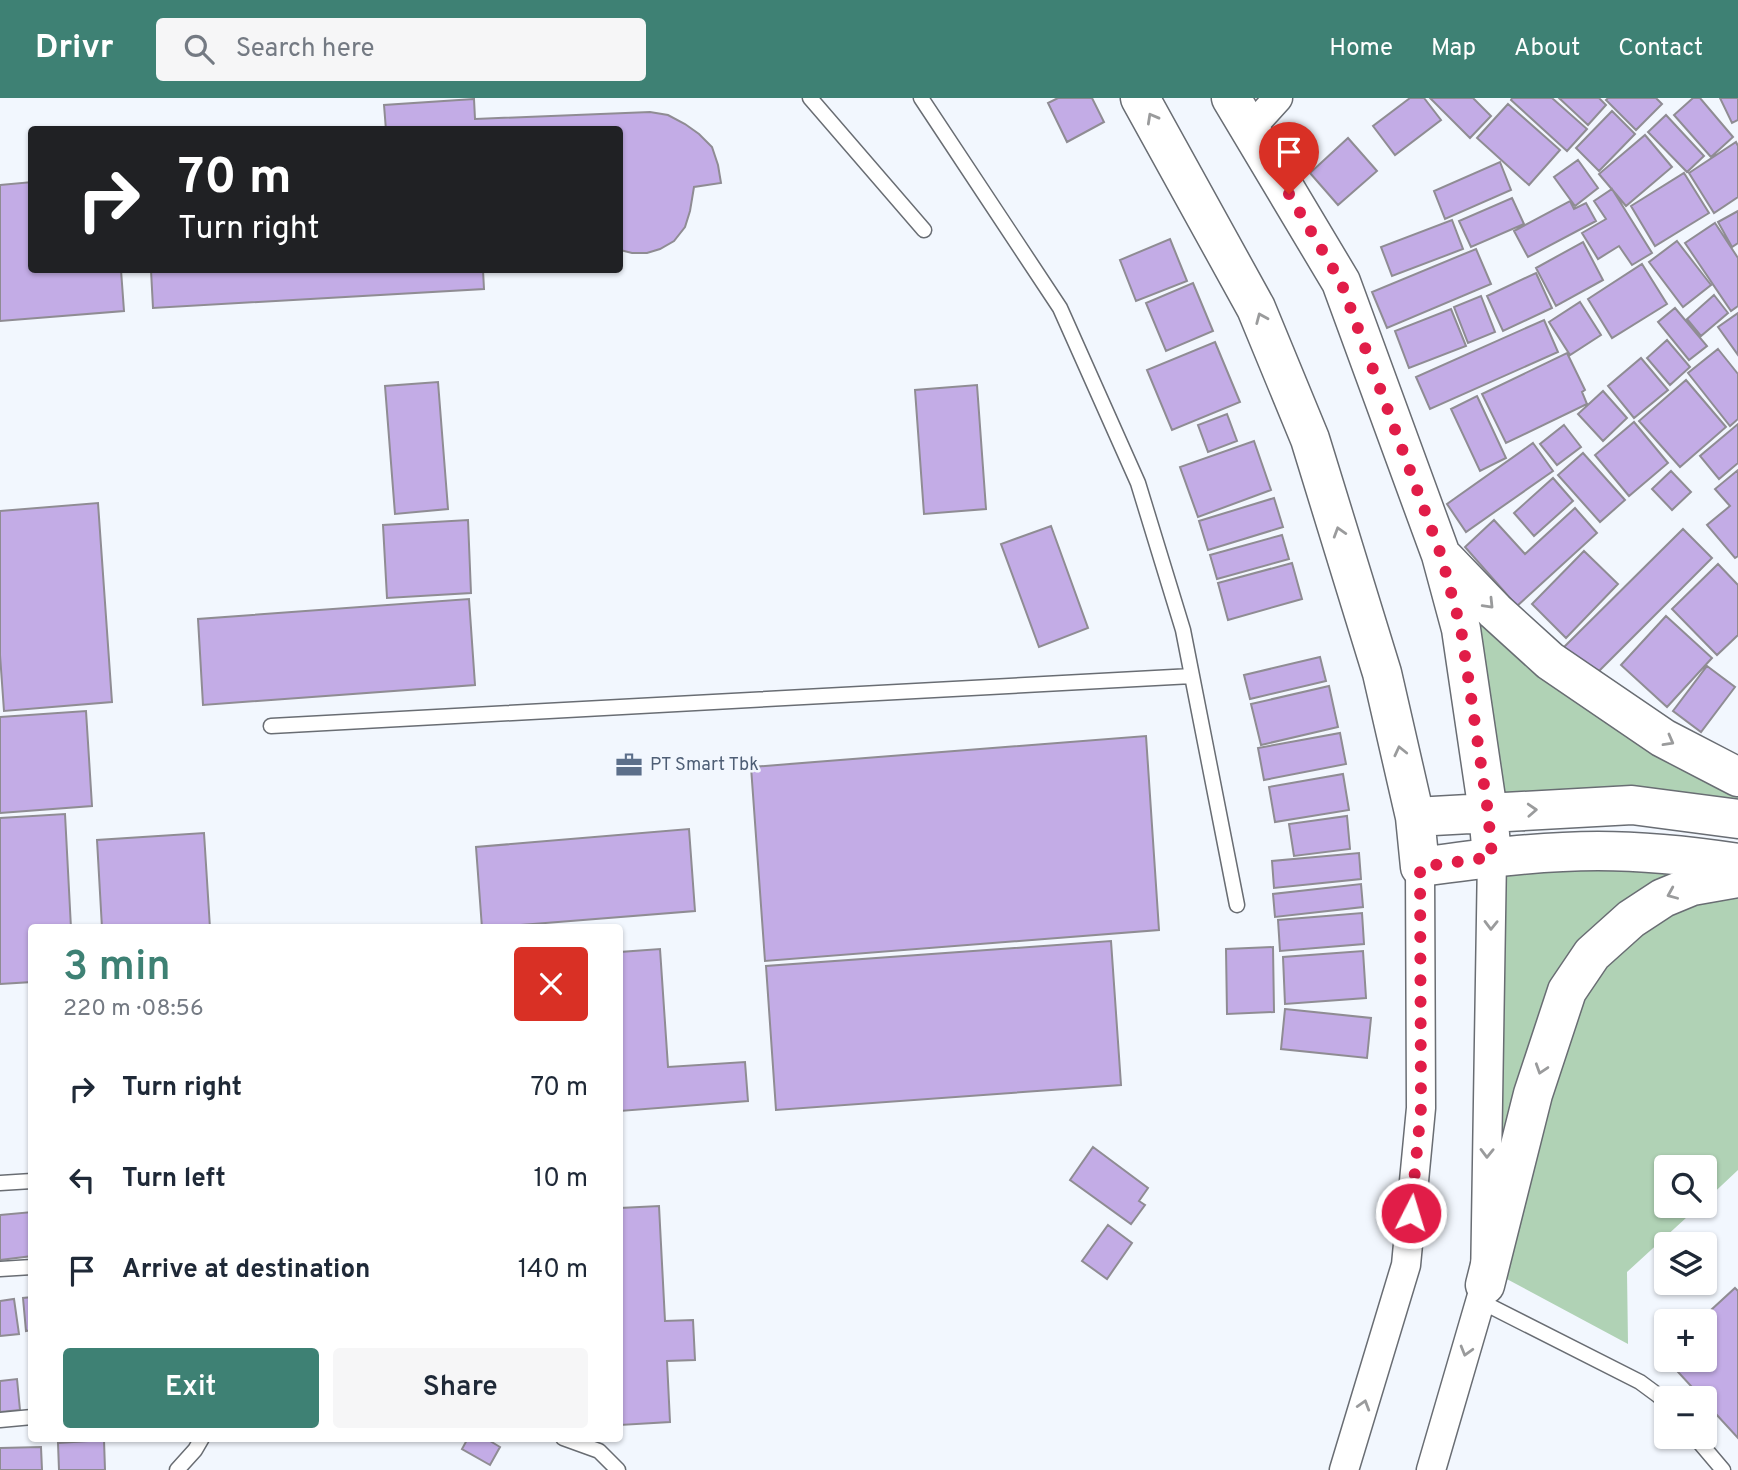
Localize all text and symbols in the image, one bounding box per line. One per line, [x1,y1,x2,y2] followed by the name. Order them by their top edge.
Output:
[156,18,646,81] search box
[35,28,114,70] text: Drivr
[180,30,218,68] icon: search
[236,33,375,66] text: Search here
[1329,34,1393,64] text: Home
[1431,34,1476,64] text: Map
[1514,34,1580,64] text: About
[1618,34,1703,64] text: Contact
[1147,113,1160,126] one-way arrow
[1259,122,1319,194] pin
[1270,133,1308,171] icon: arrive
[178,149,292,211] text: 70 m
[63,154,154,245] icon: right
[178,210,320,250] text: Turn right
[1255,313,1269,325] one-way arrow
[1332,526,1347,538] one-way arrow
[1480,596,1493,609] one-way arrow
[1662,733,1675,746] one-way arrow
[1393,745,1408,757] one-way arrow
[614,750,644,780] office icon: PT Smart Tbk
[650,754,759,777] place label: PT Smart Tbk
[1526,802,1537,817] one-way arrow
[1667,886,1679,900] one-way arrow
[1483,921,1499,931] one-way arrow
[63,942,171,995] text: 3 min
[514,947,588,1021] button: close
[63,995,204,1024] text: 220 m · 08:56
[1535,1062,1549,1074] one-way arrow
[63,1070,101,1108] icon: right
[122,1072,242,1105] text: Turn right
[530,1072,588,1105] text: 70 m
[1479,1148,1495,1159] one-way arrow
[1654,1155,1717,1449] map controls
[1654,1155,1717,1218] button: search
[63,1161,101,1199] icon: left
[122,1163,226,1196] text: Turn left
[533,1163,588,1196] text: 10 m
[1374,1176,1448,1250] position arrow
[1654,1232,1717,1295] button: layers
[63,1252,101,1290] icon: arrive
[122,1254,370,1287] text: Arrive at destination
[518,1254,588,1287] text: 140 m
[1654,1309,1717,1372] button: +
[1459,1344,1474,1356] one-way arrow
[63,1348,319,1428] button: Exit
[333,1348,588,1428] button: Share
[1654,1386,1717,1449] button: −
[1356,1399,1371,1411] one-way arrow

